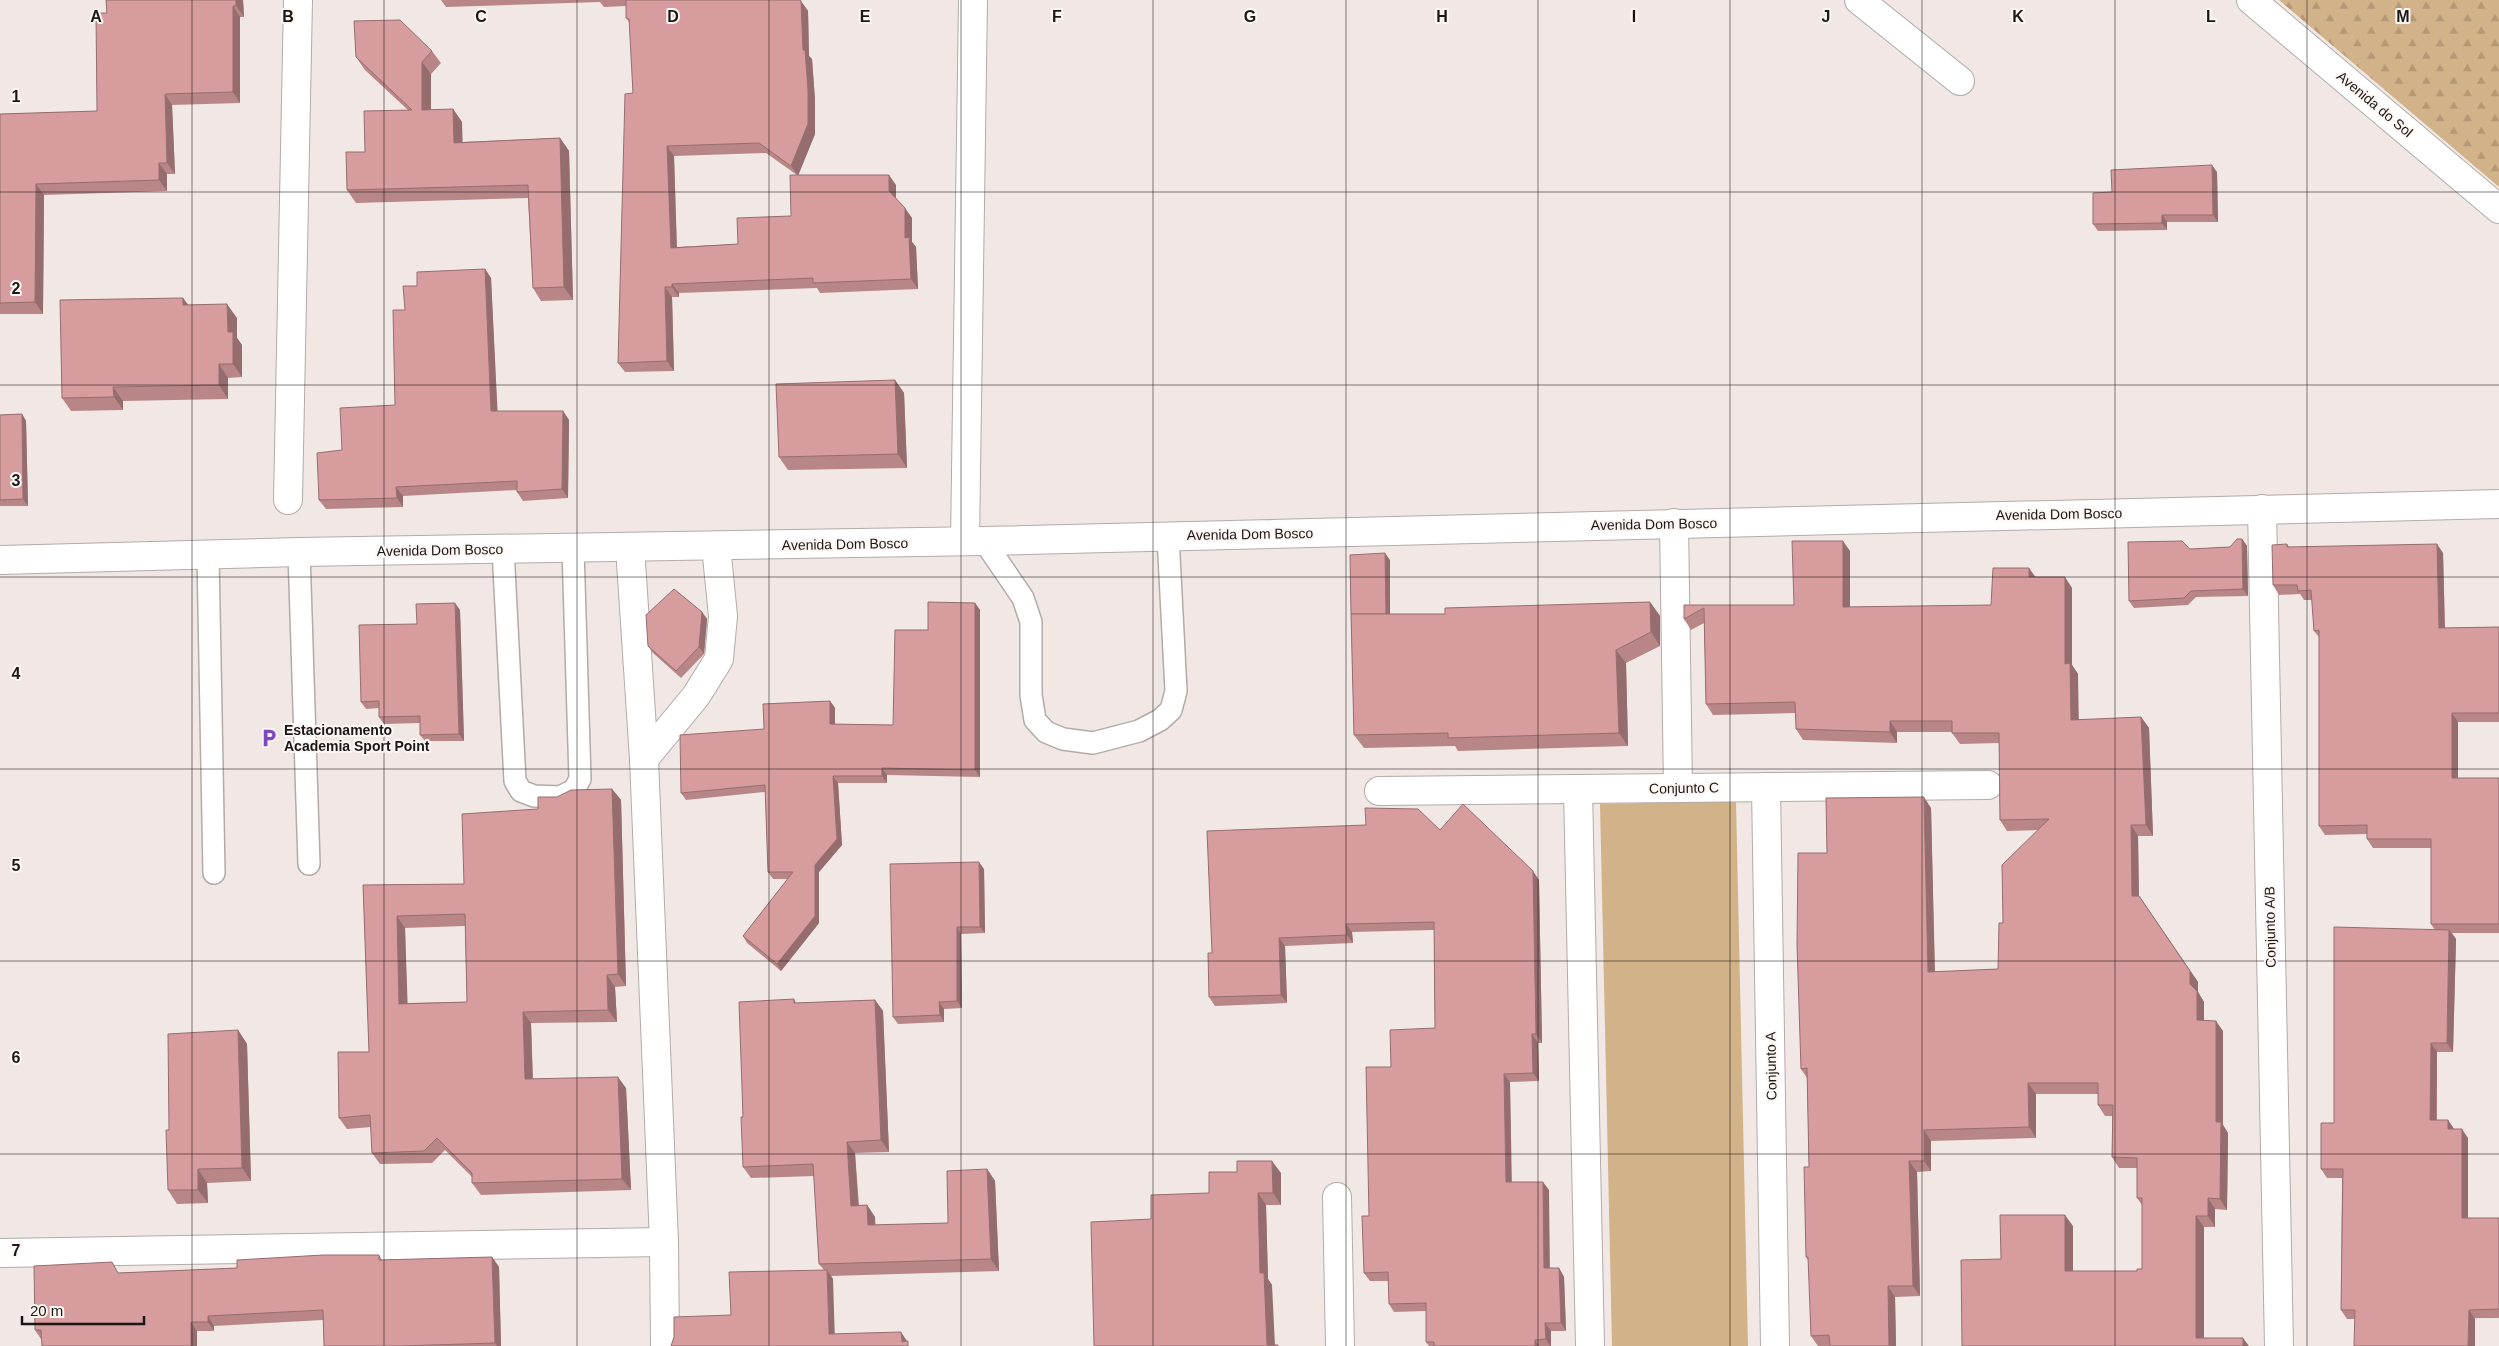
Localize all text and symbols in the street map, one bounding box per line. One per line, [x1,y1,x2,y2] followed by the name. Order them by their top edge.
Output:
[90,8,102,25] text: A
[282,8,294,25] text: B
[475,8,487,25] text: C
[667,8,679,25] text: D
[860,8,871,25] text: E
[1052,8,1062,25] text: F
[1244,8,1256,25] text: G
[1436,8,1448,25] text: H
[1632,8,1636,25] text: I
[1822,8,1830,25] text: J
[2012,8,2024,25] text: K
[2206,8,2216,25] text: L
[2396,8,2410,25] text: M
[2334,68,2416,140] street label: Avenida do Sol
[12,88,21,105] text: 1
[12,280,21,297] text: 2
[12,472,21,489] text: 3
[1996,505,2123,523] street label: Avenida Dom Bosco
[1591,515,1718,533] street label: Avenida Dom Bosco
[1187,525,1314,543] street label: Avenida Dom Bosco
[782,535,909,553] street label: Avenida Dom Bosco
[377,541,504,559] street label: Avenida Dom Bosco
[12,665,21,682] text: 4
[284,722,430,754] place label: Estacionamento Academia Sport Point
[258,727,280,749] parking icon: Estacionamento Academia Sport Point
[1649,779,1719,797] street label: Conjunto C
[12,857,21,874] text: 5
[2261,886,2279,968] street label: Conjunto A/B
[1762,1031,1780,1100] street label: Conjunto A
[12,1049,21,1066] text: 6
[12,1242,21,1259] text: 7
[22,1294,145,1326] scale bar
[30,1302,63,1319] text: 20 m

